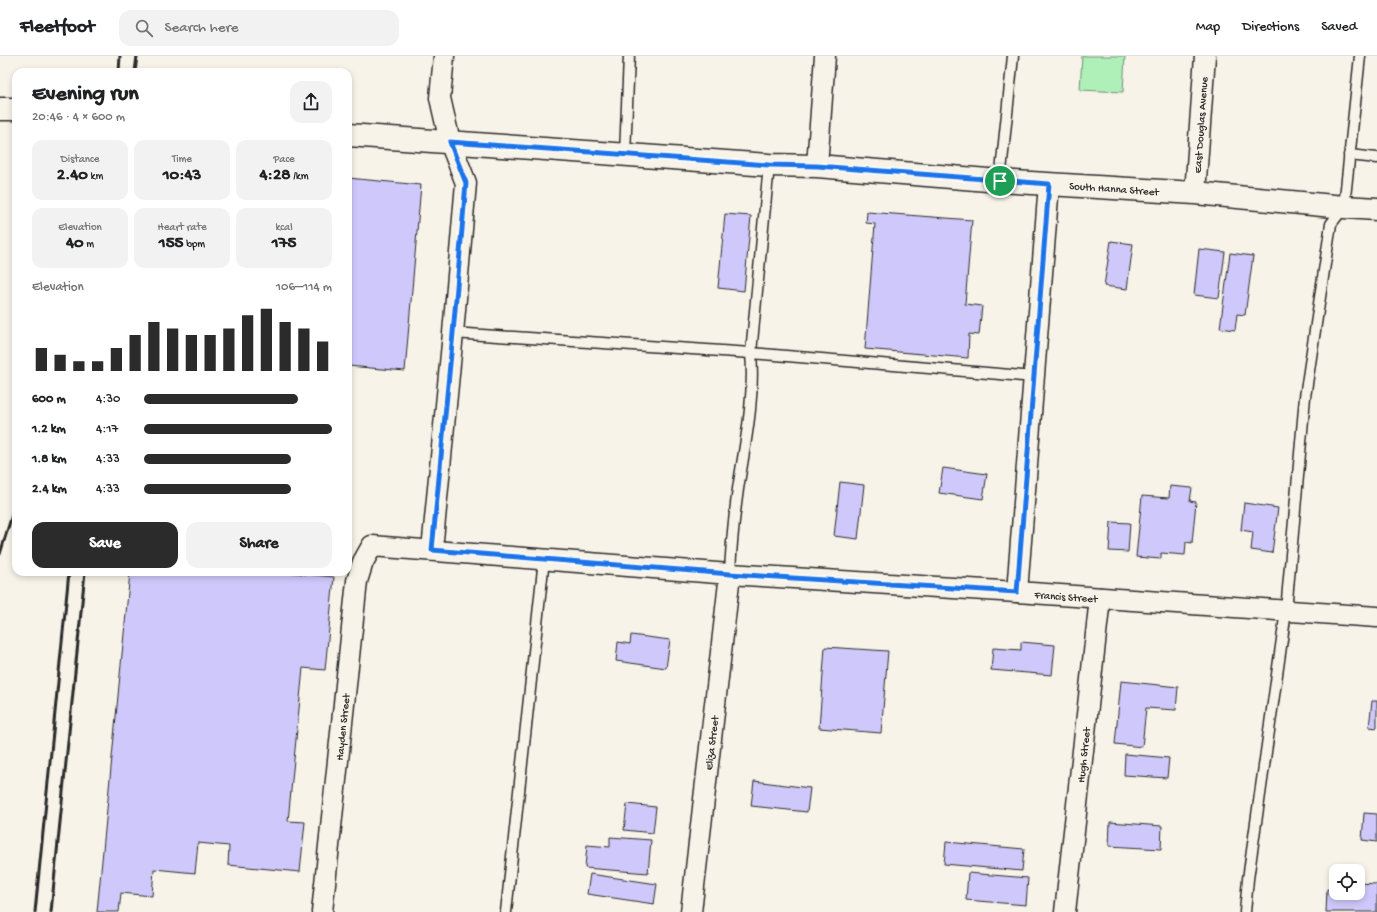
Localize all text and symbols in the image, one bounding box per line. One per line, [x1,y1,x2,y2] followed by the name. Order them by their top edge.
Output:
[119,10,399,46] search box
[20,16,95,39] text: Fleetfoot
[133,17,155,39] icon: search
[165,19,239,37] text: Search here
[1196,19,1220,36] text: Map
[1242,19,1299,36] text: Directions
[1321,19,1357,36] text: Saved
[1193,76,1211,174] street label: East Douglas Avenue
[290,81,332,123] button: share
[32,82,139,108] text: Evening run
[32,110,125,125] text: 20:46 · 4 × 600 m
[61,154,99,166] text: Distance
[172,154,192,166] text: Time
[273,154,295,166] text: Pace
[983,164,1017,198] pin
[57,166,88,186] text: 2.40
[163,166,201,186] text: 10:43
[260,166,291,186] text: 4:28
[989,170,1011,192] icon: arrive
[88,171,103,183] text: km
[291,171,309,183] text: /km
[1069,181,1161,199] street label: South Hanna Street
[58,222,102,234] text: Elevation
[157,222,207,234] text: Heart rate
[275,222,293,234] text: kcal
[66,234,84,254] text: 40
[159,234,184,254] text: 155
[272,234,296,254] text: 175
[84,239,94,251] text: m
[184,239,205,251] text: bpm
[32,280,84,295] text: Elevation
[276,280,332,295] text: 106–114 m
[32,392,66,407] text: 600 m
[96,392,120,407] text: 4:30
[32,422,66,437] text: 1.2 km
[96,422,118,437] text: 4:17
[32,452,67,467] text: 1.8 km
[96,452,120,467] text: 4:33
[32,482,67,497] text: 2.4 km
[96,482,120,497] text: 4:33
[32,522,178,568] button: Save
[186,522,332,568] button: Share
[1033,590,1099,606] street label: Francis Street
[335,692,354,761] street label: Hayden Street
[704,714,722,771] street label: Eliza Street
[1076,725,1094,783] street label: Hugh Street
[1329,864,1365,900] map controls
[1329,864,1365,900] button: locate

